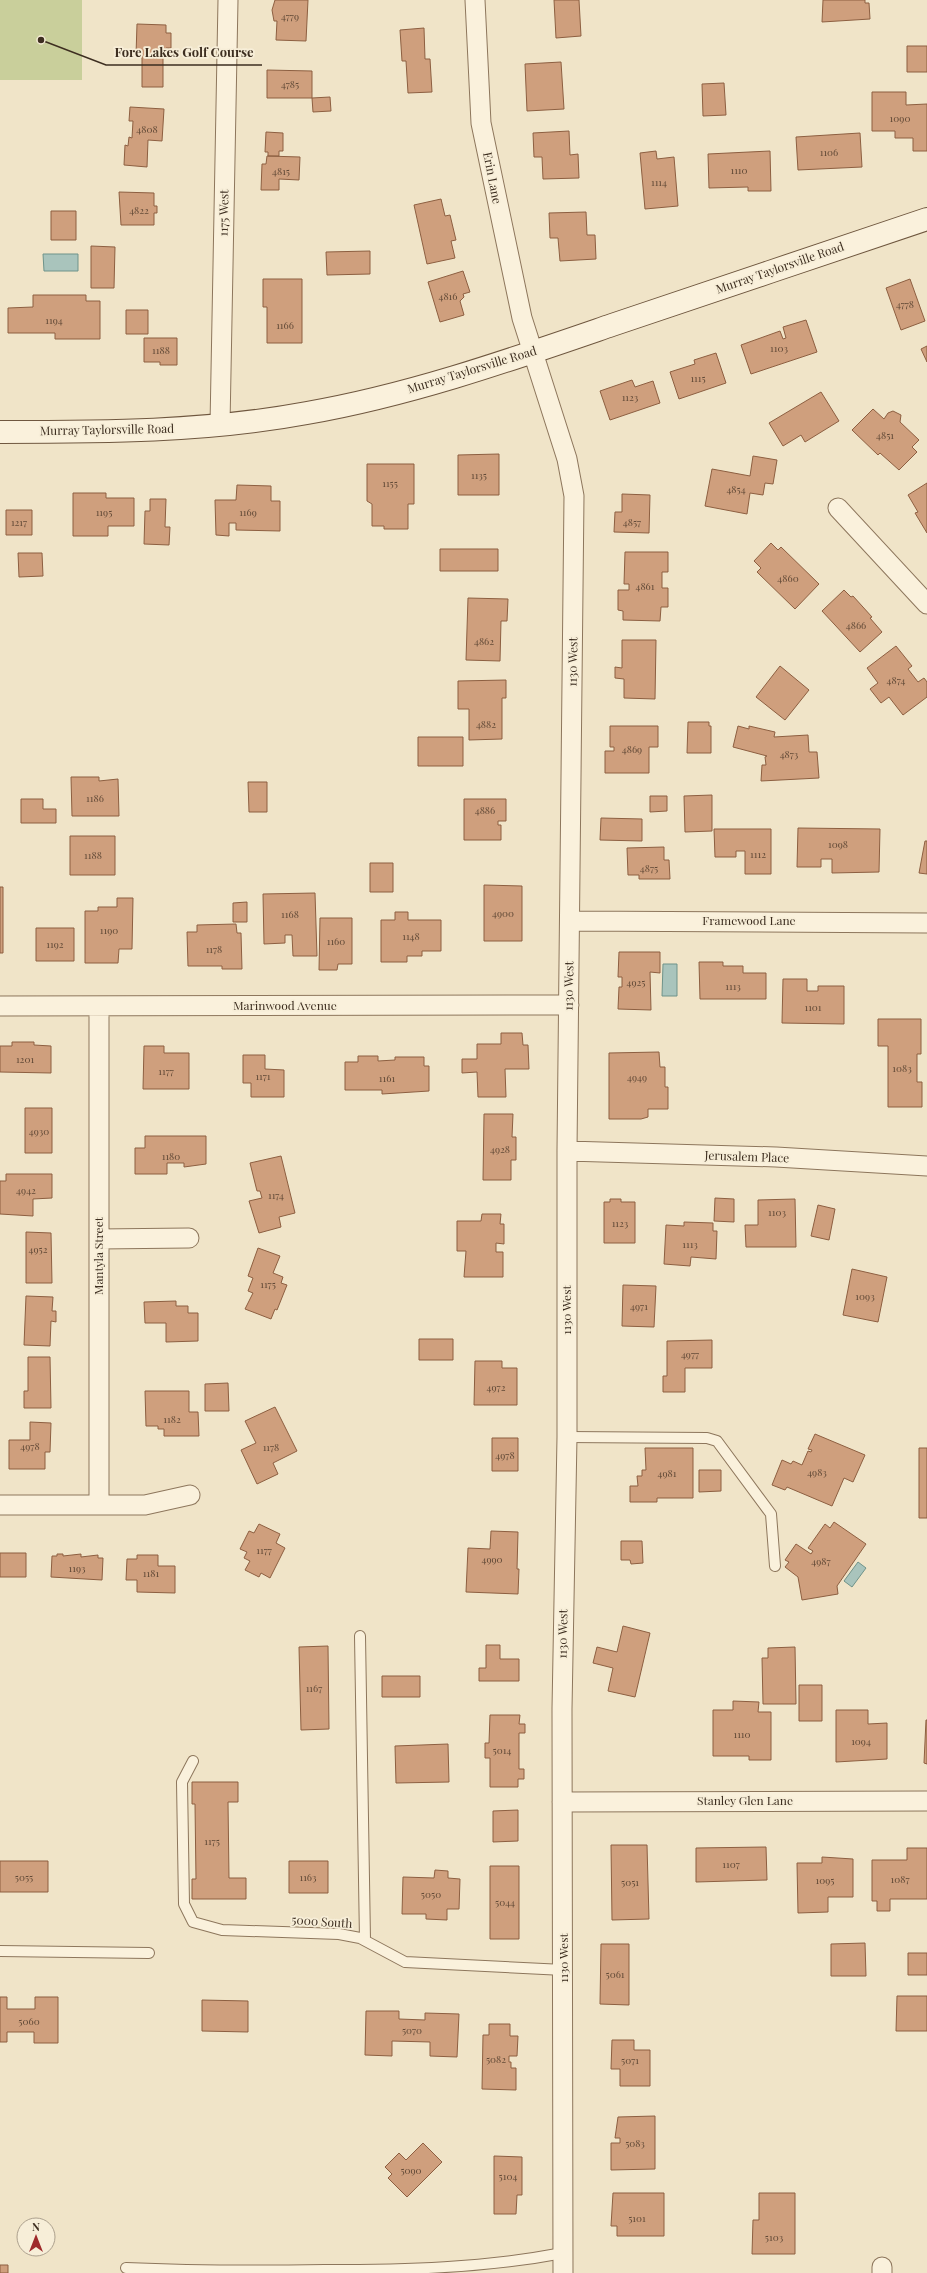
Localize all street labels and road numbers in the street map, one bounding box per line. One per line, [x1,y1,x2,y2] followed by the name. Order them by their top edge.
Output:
[480,150,506,205] street label: Erin Lane
[215,189,231,237] street label: 1175 West
[714,238,846,296] street label: Murray Taylorsville Road
[405,342,538,396] street label: Murray Taylorsville Road
[40,420,174,438] street label: Murray Taylorsville Road
[564,636,580,687] street label: 1130 West
[702,912,796,928] street label: Framewood Lane
[560,960,576,1011] street label: 1130 West
[233,997,337,1013] street label: Marinwood Avenue
[703,1146,790,1165] street label: Jerusalem Place
[90,1216,106,1295] street label: Mantyla Street
[558,1284,574,1335] street label: 1130 West
[554,1608,570,1659] street label: 1130 West
[697,1792,793,1808] street label: Stanley Glen Lane
[291,1911,353,1931] street label: 5000 South
[555,1932,571,1983] street label: 1130 West

